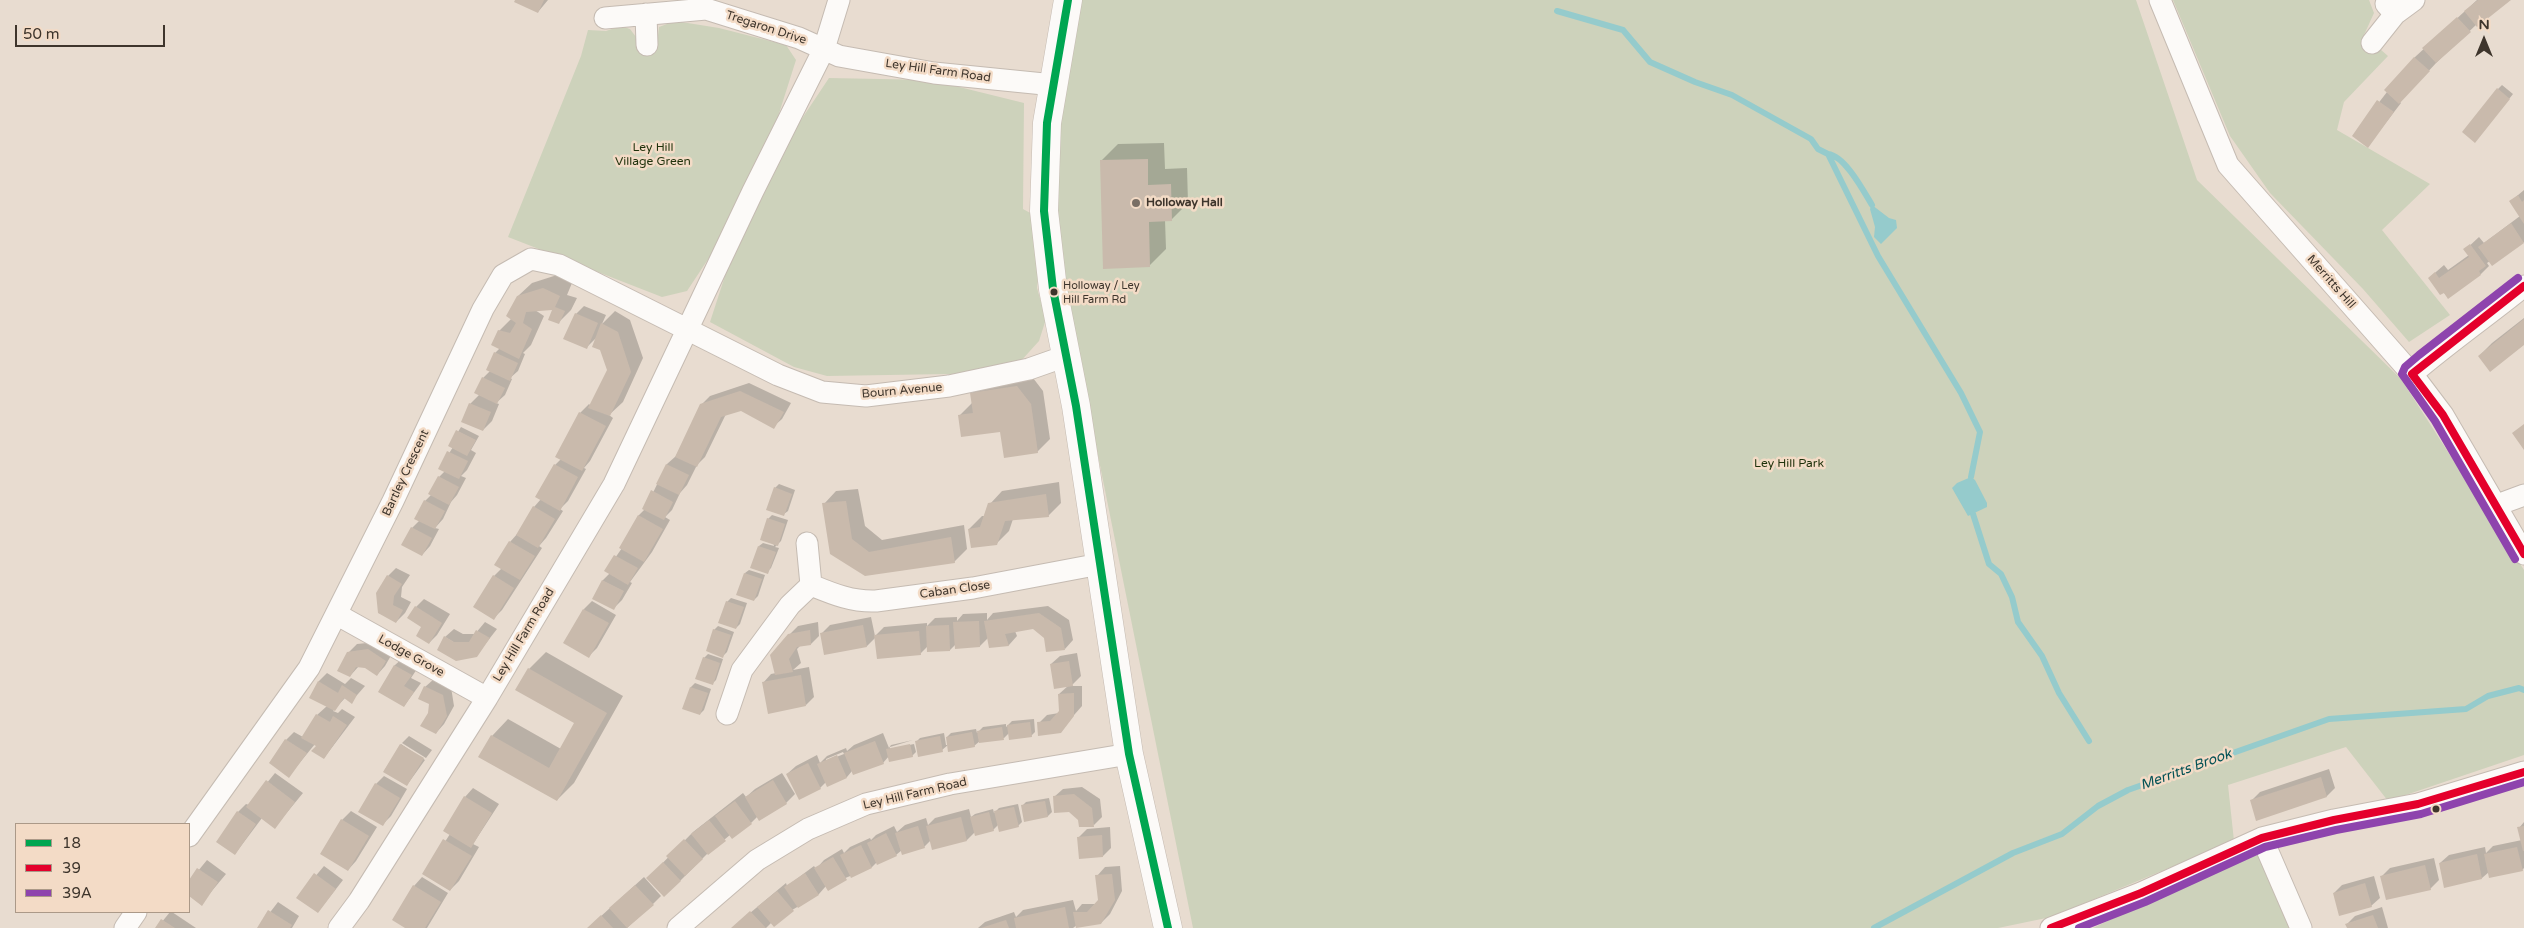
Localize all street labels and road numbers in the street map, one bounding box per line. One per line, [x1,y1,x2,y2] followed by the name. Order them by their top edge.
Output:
[724,8,808,48] street label: Tregaron Drive
[884,56,992,86] street label: Ley Hill Farm Road
[2304,252,2358,312] street label: Merritts Hill
[861,380,943,402] street label: Bourn Avenue
[380,428,432,518] street label: Bartley Crescent
[919,578,991,602] street label: Caban Close
[490,586,558,684] street label: Ley Hill Farm Road
[376,632,446,680] street label: Lodge Grove
[862,775,968,813] street label: Ley Hill Farm Road

